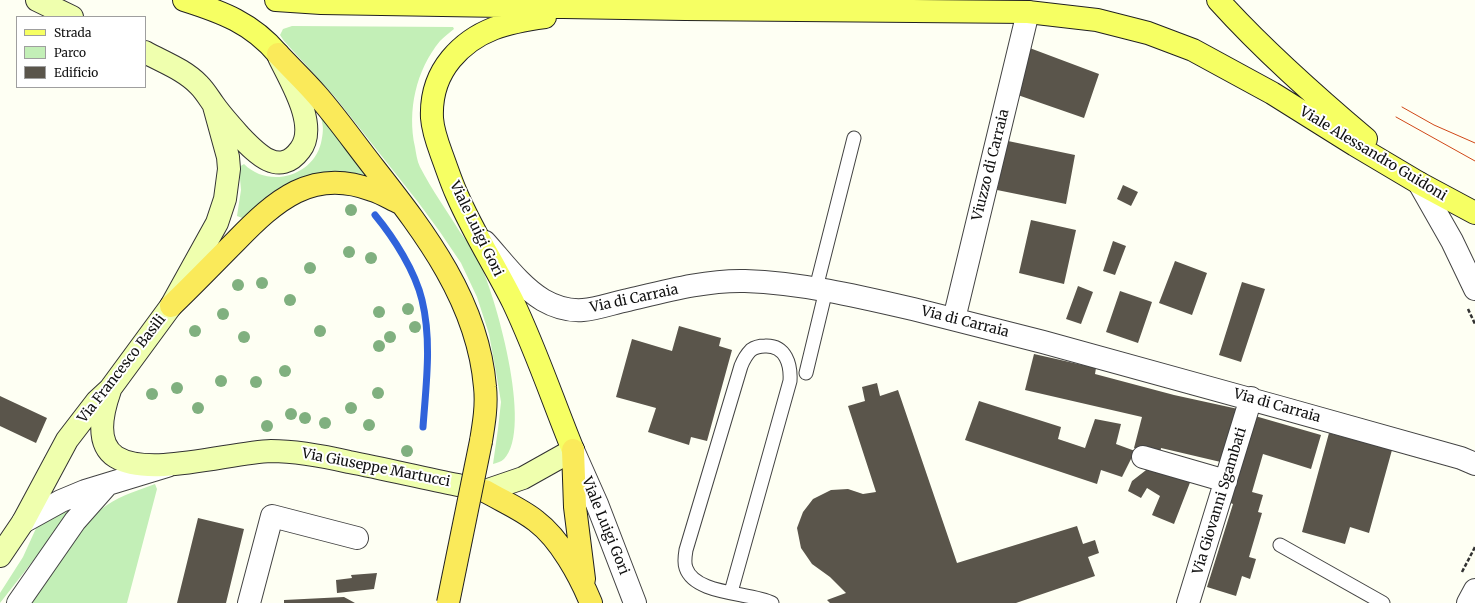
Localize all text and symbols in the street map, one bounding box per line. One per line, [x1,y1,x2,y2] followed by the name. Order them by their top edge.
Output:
[16,16,146,88] legend
[54,25,91,40] text: Strada
[54,45,86,60] text: Parco
[54,65,98,80] text: Edificio
[1296,103,1450,205] street label: Viale Alessandro Guidoni
[969,108,1013,222] street label: Viuzzo di Carraia
[446,179,506,279] street label: Viale Luigi Gori
[588,281,680,317] street label: Via di Carraia
[919,303,1011,341] street label: Via di Carraia
[75,312,169,426] street label: Via Francesco Basili
[1232,386,1322,426] street label: Via di Carraia
[1190,425,1250,577] street label: Via Giovanni Sgambati
[301,445,451,491] street label: Via Giuseppe Martucci
[578,475,632,577] street label: Viale Luigi Gori

